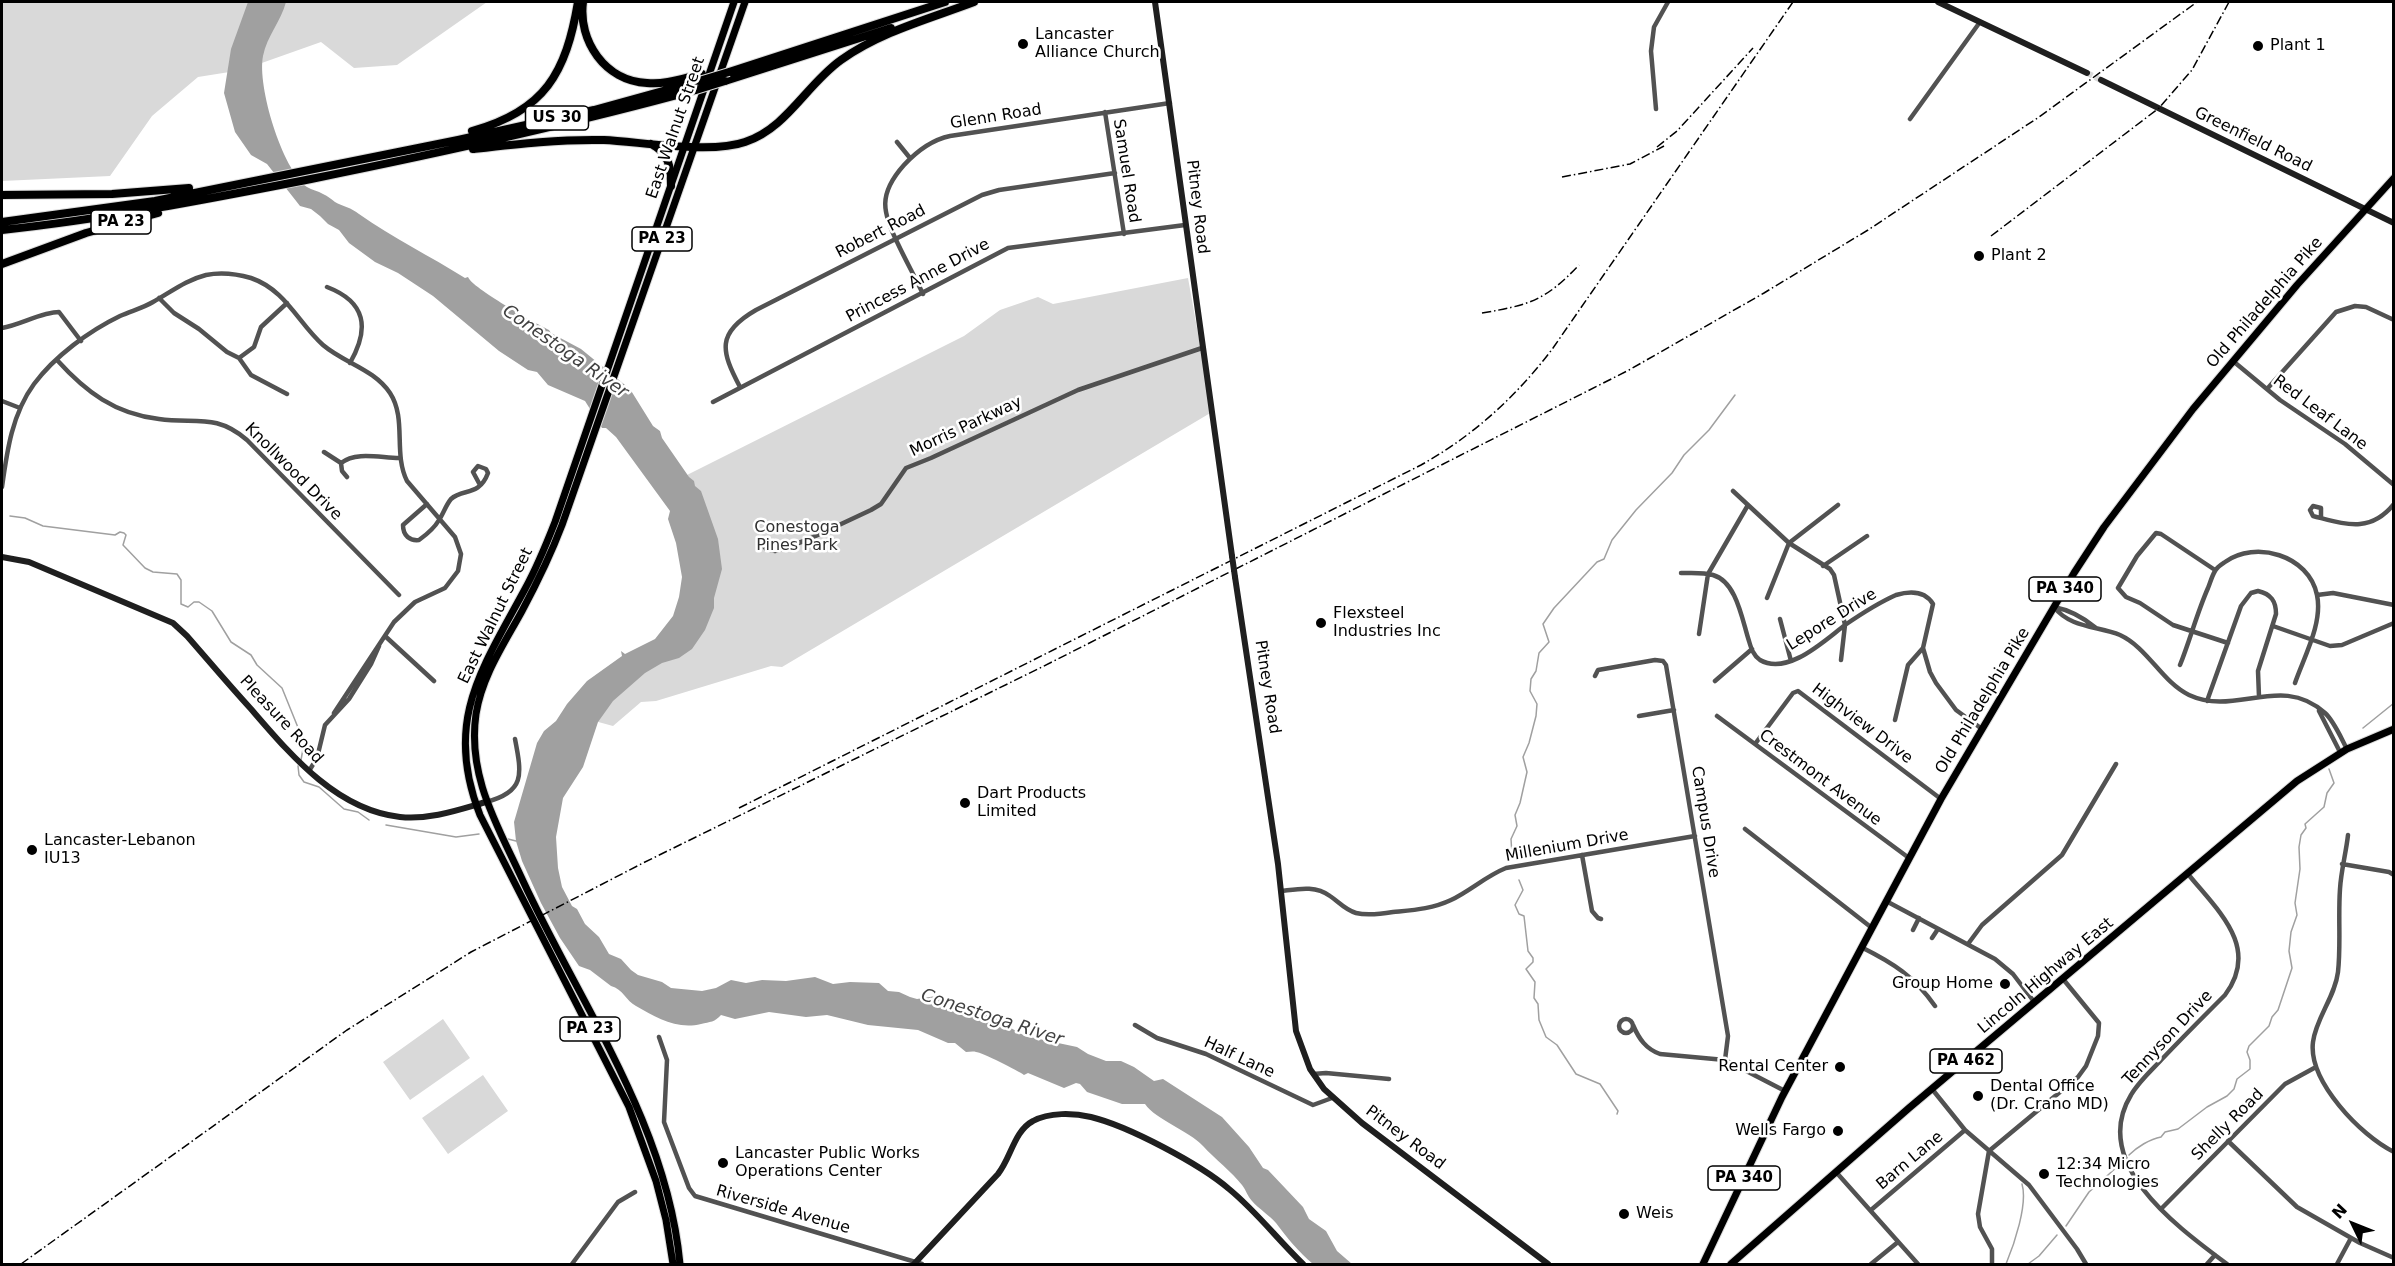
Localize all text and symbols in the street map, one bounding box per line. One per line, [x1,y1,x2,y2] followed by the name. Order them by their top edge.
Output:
[1035,25,1160,63] place label: Lancaster Alliance Church
[2270,36,2326,56] place label: Plant 1
[1016,37,1030,51] marker: Lancaster Alliance Church
[2251,39,2265,53] marker: Plant 1
[643,54,709,202] street label: East Walnut Street
[949,100,1043,134] street label: Glenn Road
[2191,103,2315,177] street label: Greenfield Road
[526,106,588,130] road number: US 30
[1108,118,1144,224] street label: Samuel Road
[1182,159,1212,255] street label: Pitney Road
[833,201,929,263] street label: Robert Road
[91,210,151,234] road number: PA 23
[632,227,692,251] road number: PA 23
[2203,234,2327,372] street label: Old Philadelphia Pike
[843,235,993,327] street label: Princess Anne Drive
[1991,246,2047,266] place label: Plant 2
[1972,249,1986,263] marker: Plant 2
[498,301,632,403] water label: Conestoga River
[2269,371,2371,455] street label: Red Leaf Lane
[907,393,1025,461] street label: Morris Parkway
[240,419,346,525] street label: Knollwood Drive
[754,518,840,556] park label: Conestoga Pines Park
[455,545,537,687] street label: East Walnut Street
[2029,577,2101,601] road number: PA 340
[1784,585,1880,655] street label: Lepore Drive
[1333,604,1441,642] place label: Flexsteel Industries Inc
[1314,616,1328,630] marker: Flexsteel Industries Inc
[1932,624,2034,778] street label: Old Philadelphia Pike
[1250,639,1284,735] street label: Pitney Road
[235,672,327,768] street label: Pleasure Road
[1808,680,1916,768] street label: Highview Drive
[1755,726,1885,830] street label: Crestmont Avenue
[1687,765,1723,879] street label: Campus Drive
[977,784,1086,822] place label: Dart Products Limited
[958,796,972,810] marker: Dart Products Limited
[1504,826,1630,866] street label: Millenium Drive
[44,831,196,869] place label: Lancaster-Lebanon IU13
[25,843,39,857] marker: Lancaster-Lebanon IU13
[1975,914,2117,1038] street label: Lincoln Highway East
[1892,974,1993,994] place label: Group Home
[1998,977,2012,991] marker: Group Home
[918,985,1066,1051] water label: Conestoga River
[2119,987,2217,1089] street label: Tennyson Drive
[560,1017,620,1041] road number: PA 23
[1201,1033,1277,1083] street label: Half Lane
[1930,1049,2002,1073] road number: PA 462
[1718,1057,1828,1077] place label: Rental Center
[1833,1060,1847,1074] marker: Rental Center
[1990,1077,2109,1115] place label: Dental Office (Dr. Crano MD)
[2188,1085,2268,1165] street label: Shelly Road
[1971,1089,1985,1103] marker: Dental Office (Dr. Crano MD)
[1361,1102,1449,1174] street label: Pitney Road
[1735,1121,1826,1141] place label: Wells Fargo
[1831,1124,1845,1138] marker: Wells Fargo
[1873,1128,1947,1194] street label: Barn Lane
[735,1144,920,1182] place label: Lancaster Public Works Operations Center
[2056,1155,2159,1193] place label: 12:34 Micro Technologies
[716,1156,730,1170] marker: Lancaster Public Works Operations Center
[1708,1166,1780,1190] road number: PA 340
[2037,1167,2051,1181] marker: 12:34 Micro Technologies
[714,1182,852,1238] street label: Riverside Avenue
[2323,1194,2383,1254] north arrow
[2328,1200,2351,1223] text: N
[1636,1204,1674,1224] place label: Weis
[1617,1207,1631,1221] marker: Weis

